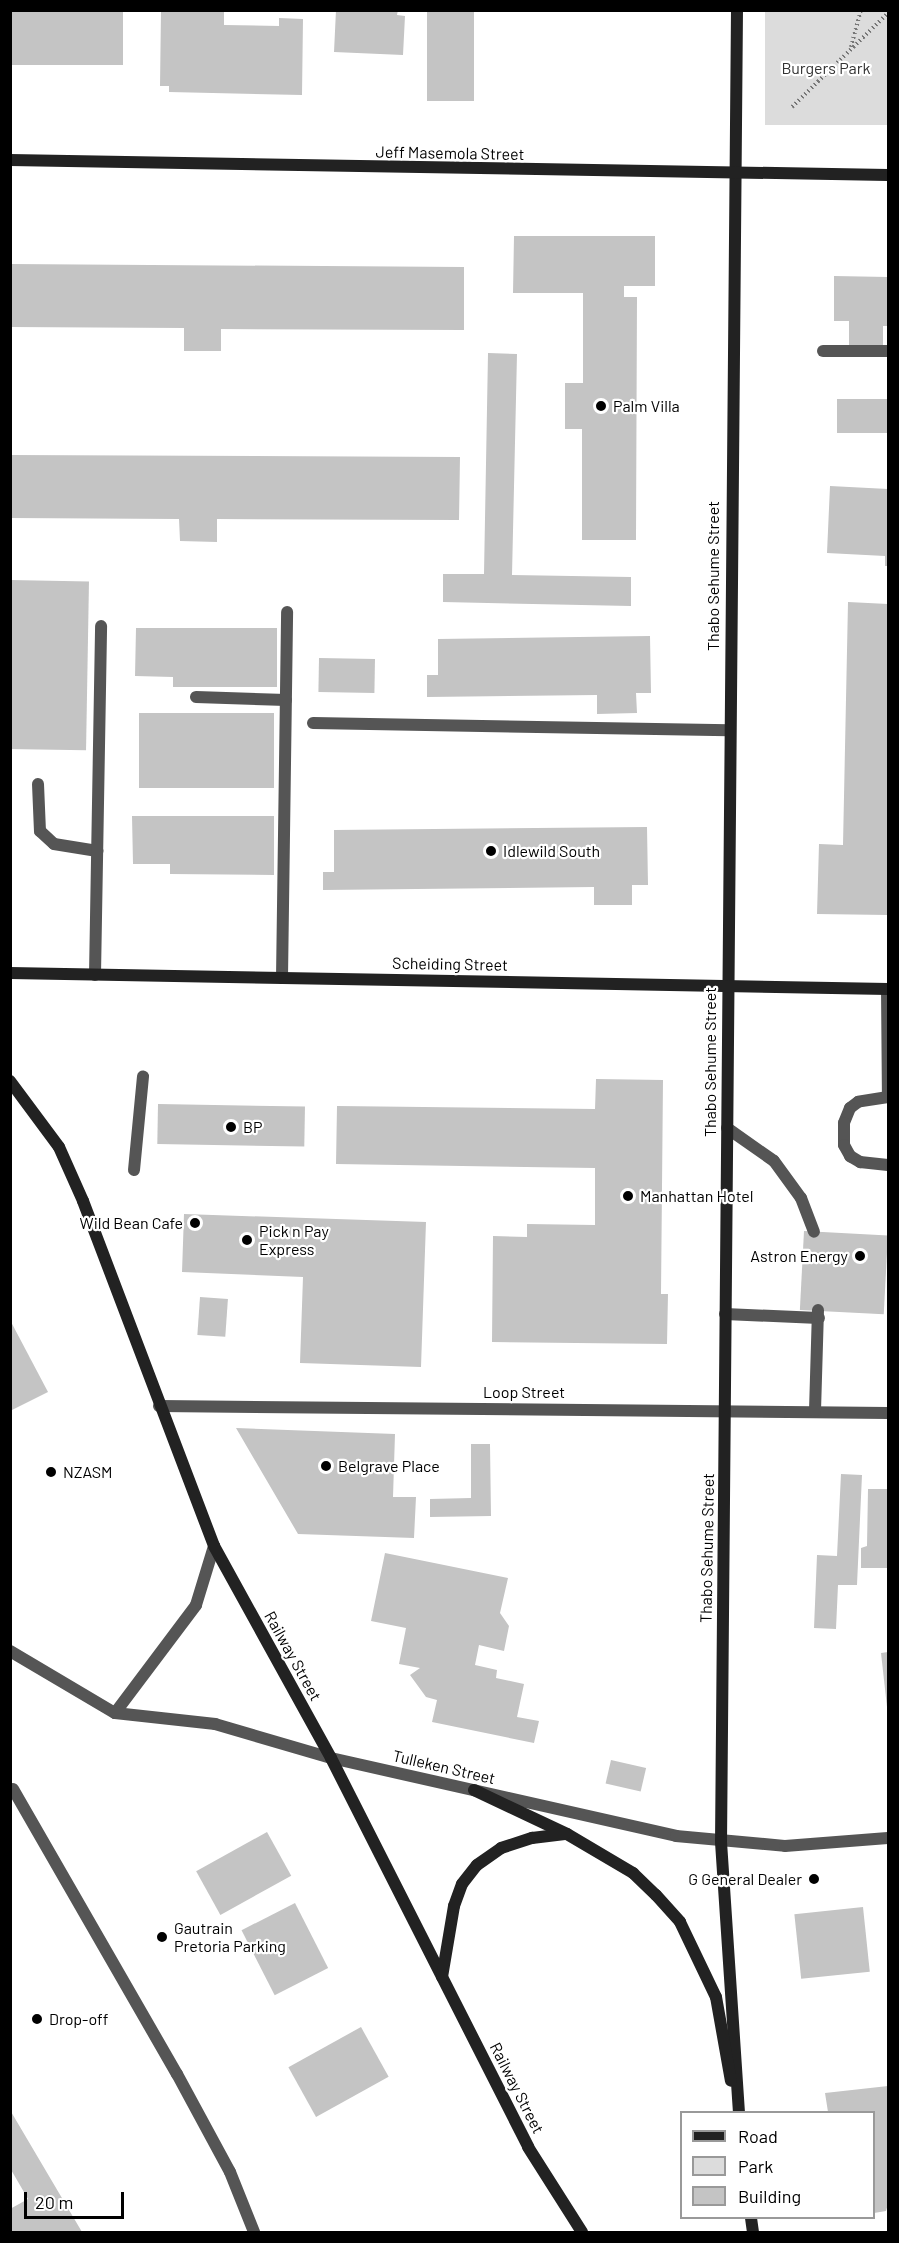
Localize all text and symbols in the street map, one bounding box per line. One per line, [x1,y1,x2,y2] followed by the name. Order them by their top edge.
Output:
[781,58,871,78] park label: Burgers Park
[376,142,524,164] street label: Jeff Masemola Street
[613,396,680,416] place label: Palm Villa
[594,399,608,413] marker: Palm Villa
[703,501,723,651] street label: Thabo Sehume Street
[503,841,600,861] place label: Idlewild South
[484,844,498,858] marker: Idlewild South
[392,953,508,975] street label: Scheiding Street
[700,987,720,1137] street label: Thabo Sehume Street
[243,1117,263,1137] place label: BP
[224,1120,238,1134] marker: BP
[640,1186,753,1206] place label: Manhattan Hotel
[621,1189,635,1203] marker: Manhattan Hotel
[80,1213,183,1233] place label: Wild Bean Cafe
[188,1216,202,1230] marker: Wild Bean Cafe
[259,1221,329,1259] place label: Pick n Pay Express
[240,1233,254,1247] marker: Pick n Pay Express
[750,1246,848,1266] place label: Astron Energy
[853,1249,867,1263] marker: Astron Energy
[483,1382,565,1402] street label: Loop Street
[338,1456,440,1476] place label: Belgrave Place
[319,1459,333,1473] marker: Belgrave Place
[63,1462,113,1482] place label: NZASM
[44,1465,58,1479] marker: NZASM
[696,1473,718,1623] street label: Thabo Sehume Street
[261,1608,325,1704] street label: Railway Street
[391,1746,497,1788] street label: Tulleken Street
[688,1869,802,1889] place label: G General Dealer
[807,1872,821,1886] marker: G General Dealer
[174,1918,286,1956] place label: Gautrain Pretoria Parking
[155,1930,169,1944] marker: Gautrain Pretoria Parking
[49,2009,108,2029] place label: Drop-off
[30,2012,44,2026] marker: Drop-off
[486,2039,548,2137] street label: Railway Street
[680,2111,875,2219] legend
[738,2125,778,2147] text: Road
[738,2155,773,2177] text: Park
[27,2180,128,2218] scale bar
[738,2185,801,2207] text: Building
[35,2191,73,2213] text: 20 m

